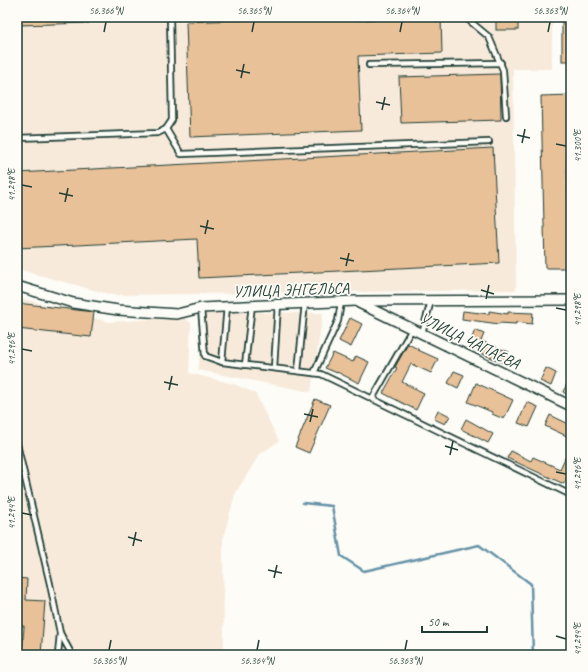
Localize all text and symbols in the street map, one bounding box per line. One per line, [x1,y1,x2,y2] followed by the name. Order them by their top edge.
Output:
[89,4,125,17] text: 56.366°N
[237,4,273,17] text: 56.365°N
[385,4,421,17] text: 56.364°N
[533,4,569,17] text: 56.363°N
[571,128,584,162] text: 41.300°E
[5,167,18,201] text: 41.298°E
[233,278,350,302] street label: УЛИЦА ЭНГЕЛЬСА
[571,292,584,326] text: 41.298°E
[416,308,524,374] street label: УЛИЦА ЧАПАЕВА
[5,331,18,365] text: 41.296°E
[571,456,584,490] text: 41.296°E
[5,495,18,529] text: 41.294°E
[422,608,487,634] scale bar
[428,614,450,630] text: 50 m
[571,621,584,655] text: 41.294°E
[92,654,128,667] text: 56.365°N
[240,654,276,667] text: 56.364°N
[388,654,424,667] text: 56.363°N

